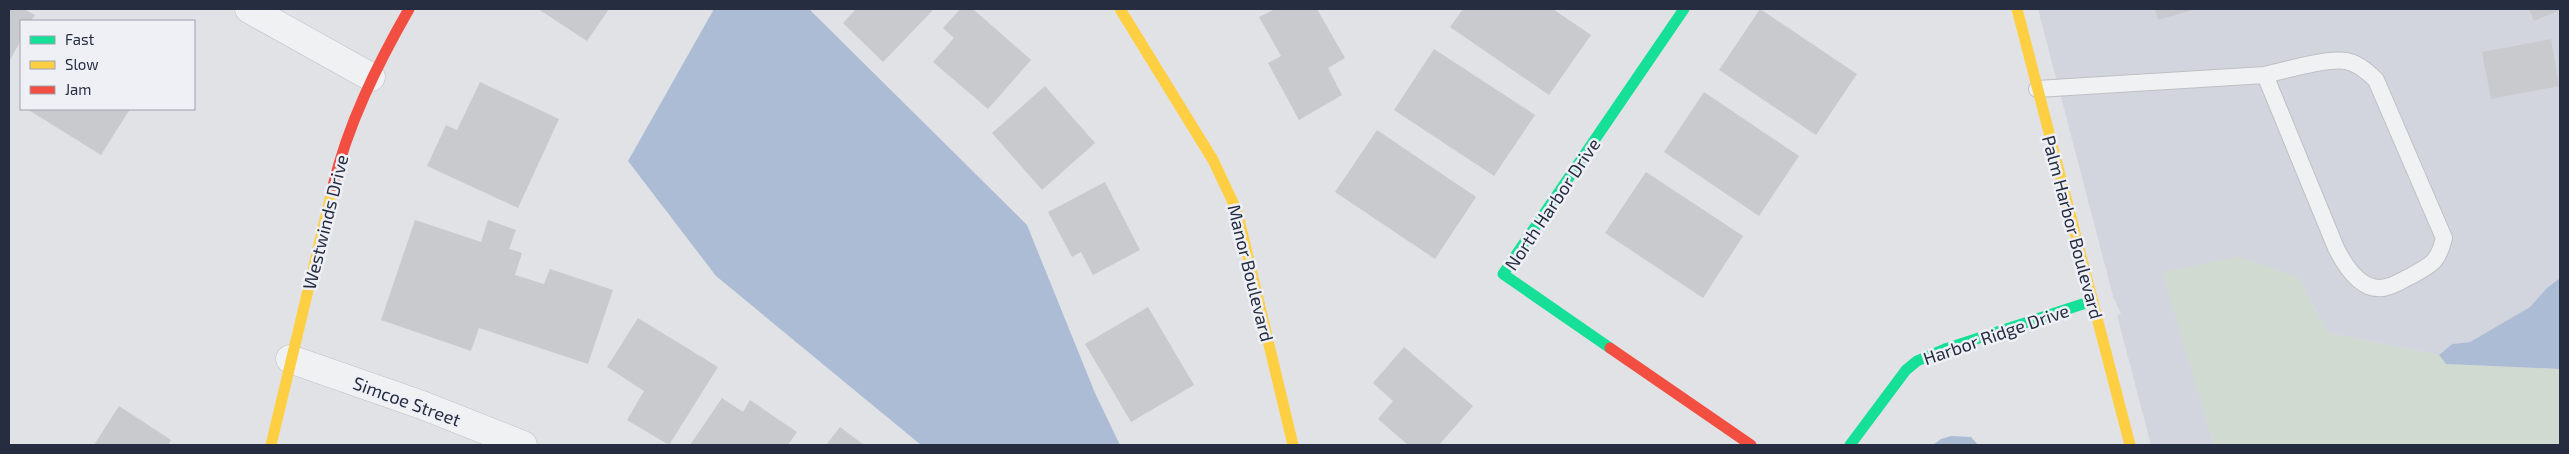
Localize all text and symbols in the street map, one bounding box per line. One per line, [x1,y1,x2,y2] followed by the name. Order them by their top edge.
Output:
[20,20,195,110] legend
[65,30,95,48] text: Fast
[65,55,99,73] text: Slow
[65,80,91,98] text: Jam
[2038,133,2108,321] street label: Palm Harbor Boulevard
[1500,134,1604,274] street label: North Harbor Drive
[298,152,352,292] street label: Westwinds Drive
[1223,202,1279,344] street label: Manor Boulevard
[1920,299,2072,369] street label: Harbor Ridge Drive
[350,371,464,431] street label: Simcoe Street

